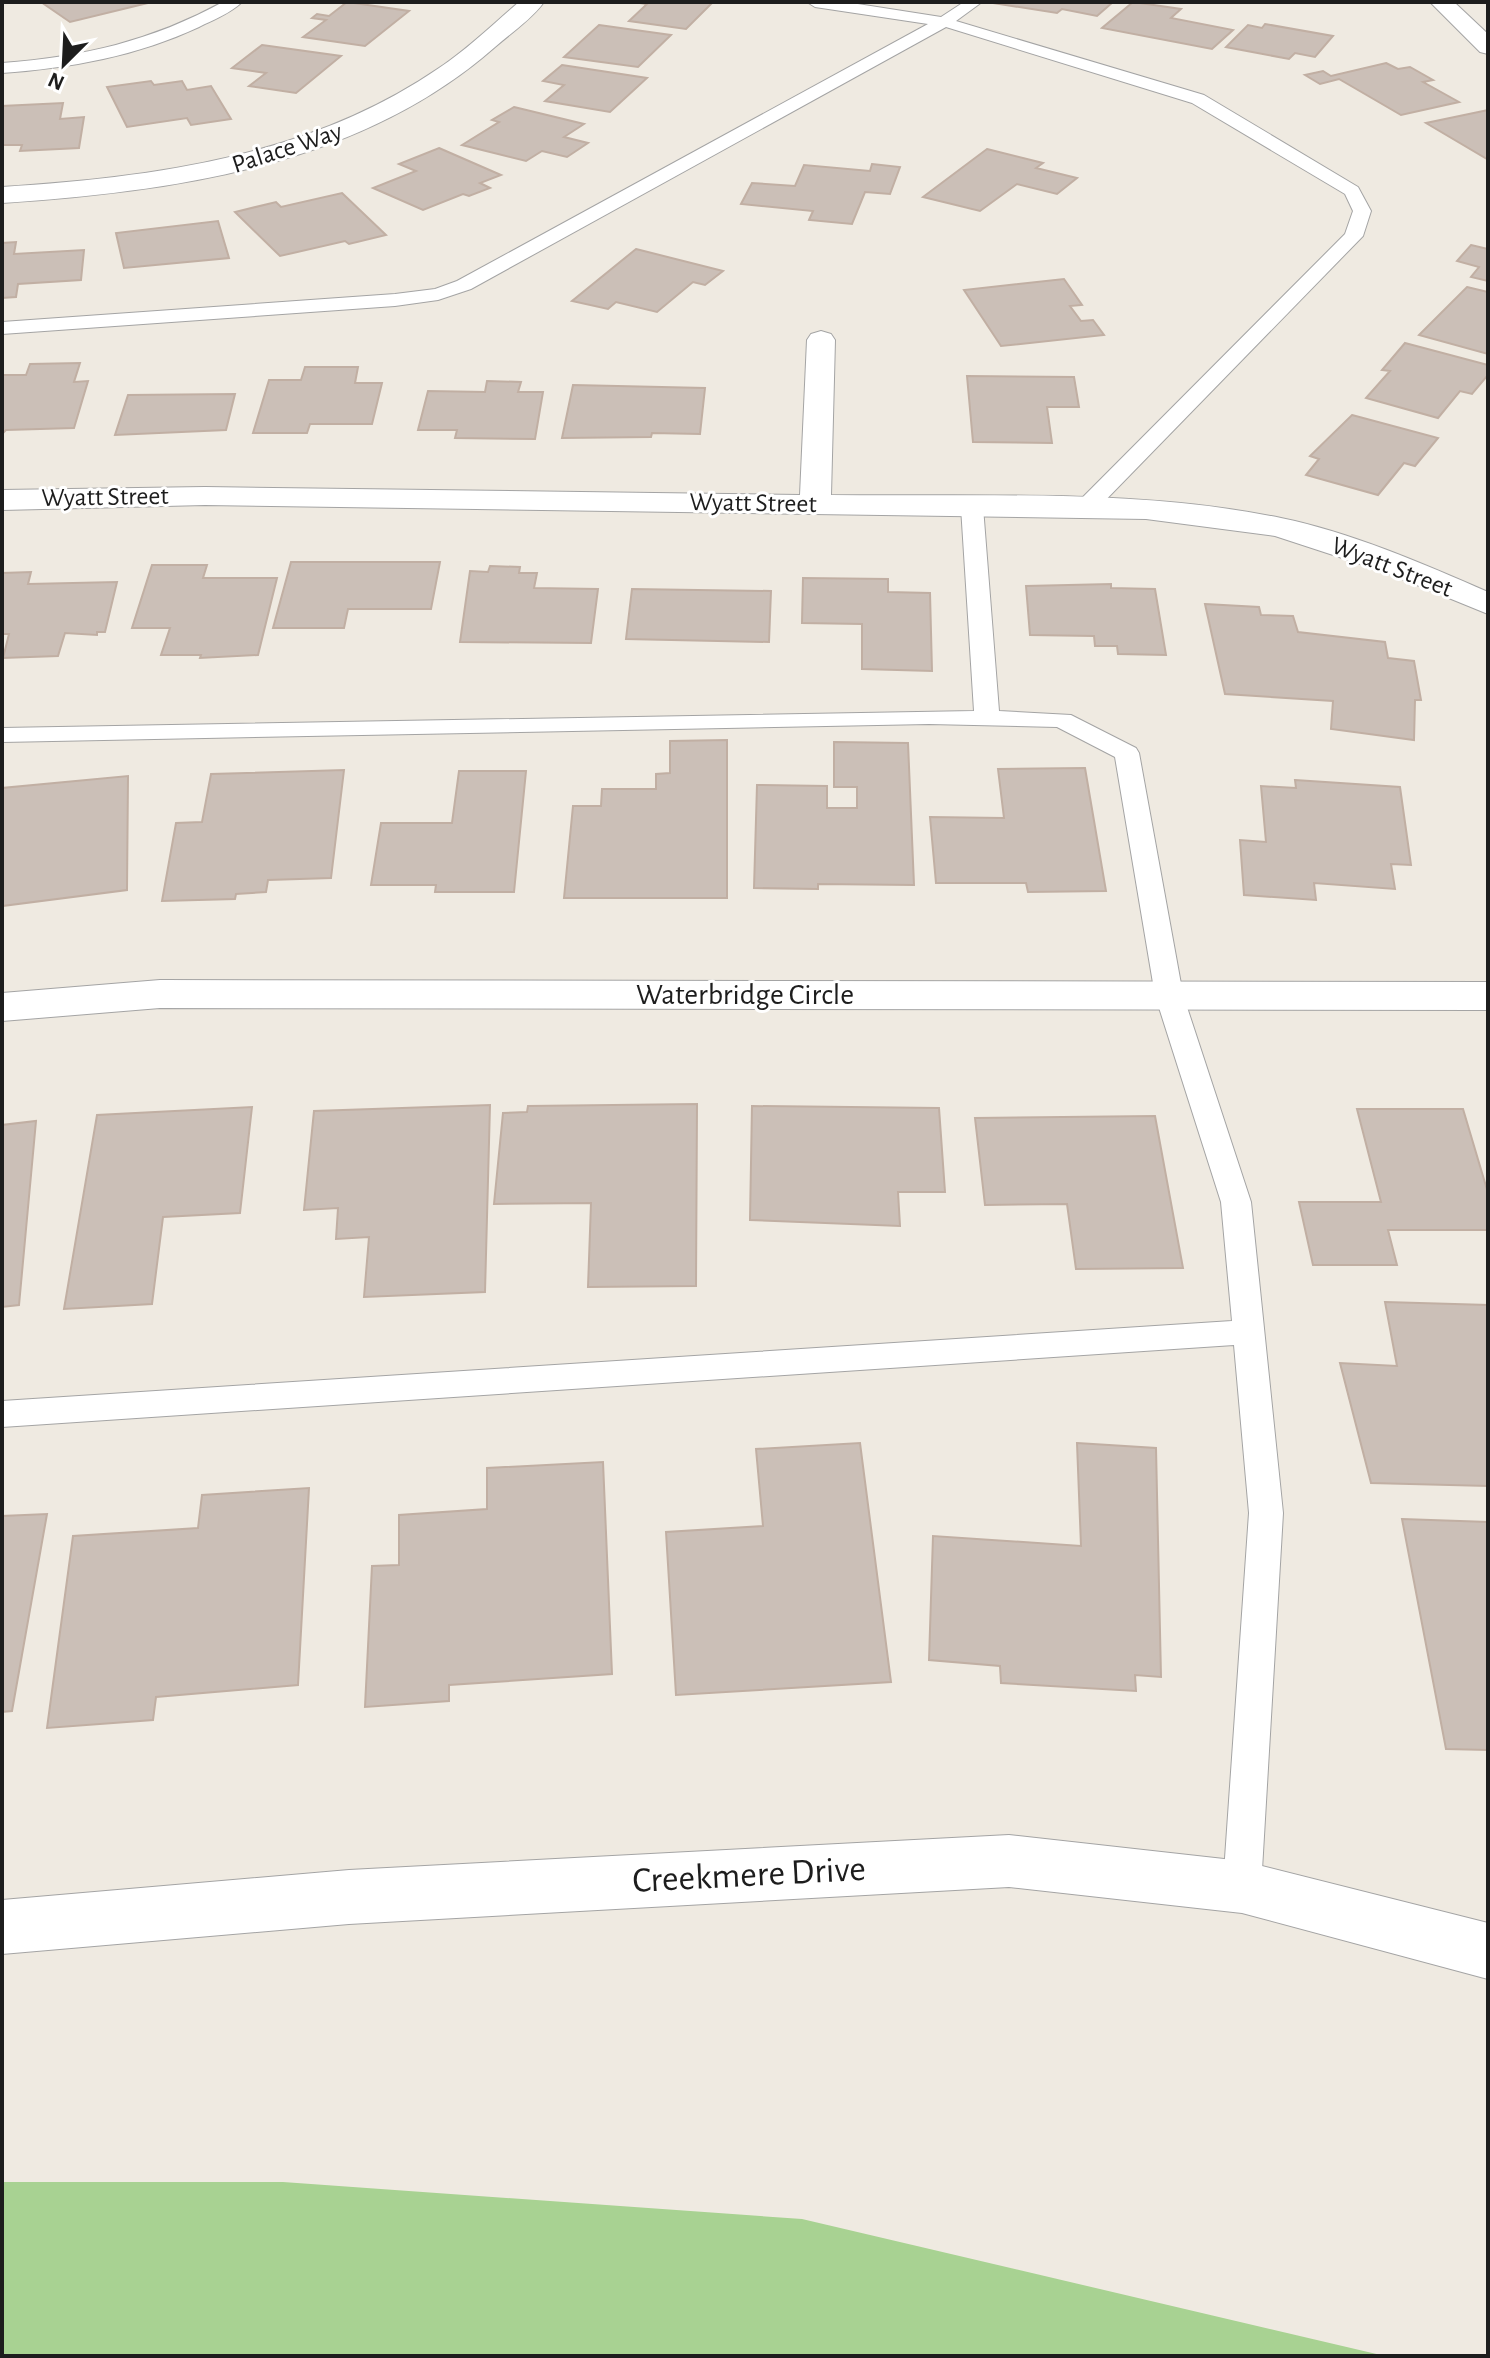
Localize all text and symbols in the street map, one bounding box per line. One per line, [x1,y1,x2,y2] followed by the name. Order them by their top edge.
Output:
[24,24,104,104] north arrow
[45,68,68,95] text: N
[229,118,345,178] street label: Palace Way
[41,483,169,511] street label: Wyatt Street
[689,489,817,517] street label: Wyatt Street
[1328,532,1456,602] street label: Wyatt Street
[636,980,854,1010] street label: Waterbridge Circle
[631,1851,867,1899] street label: Creekmere Drive

